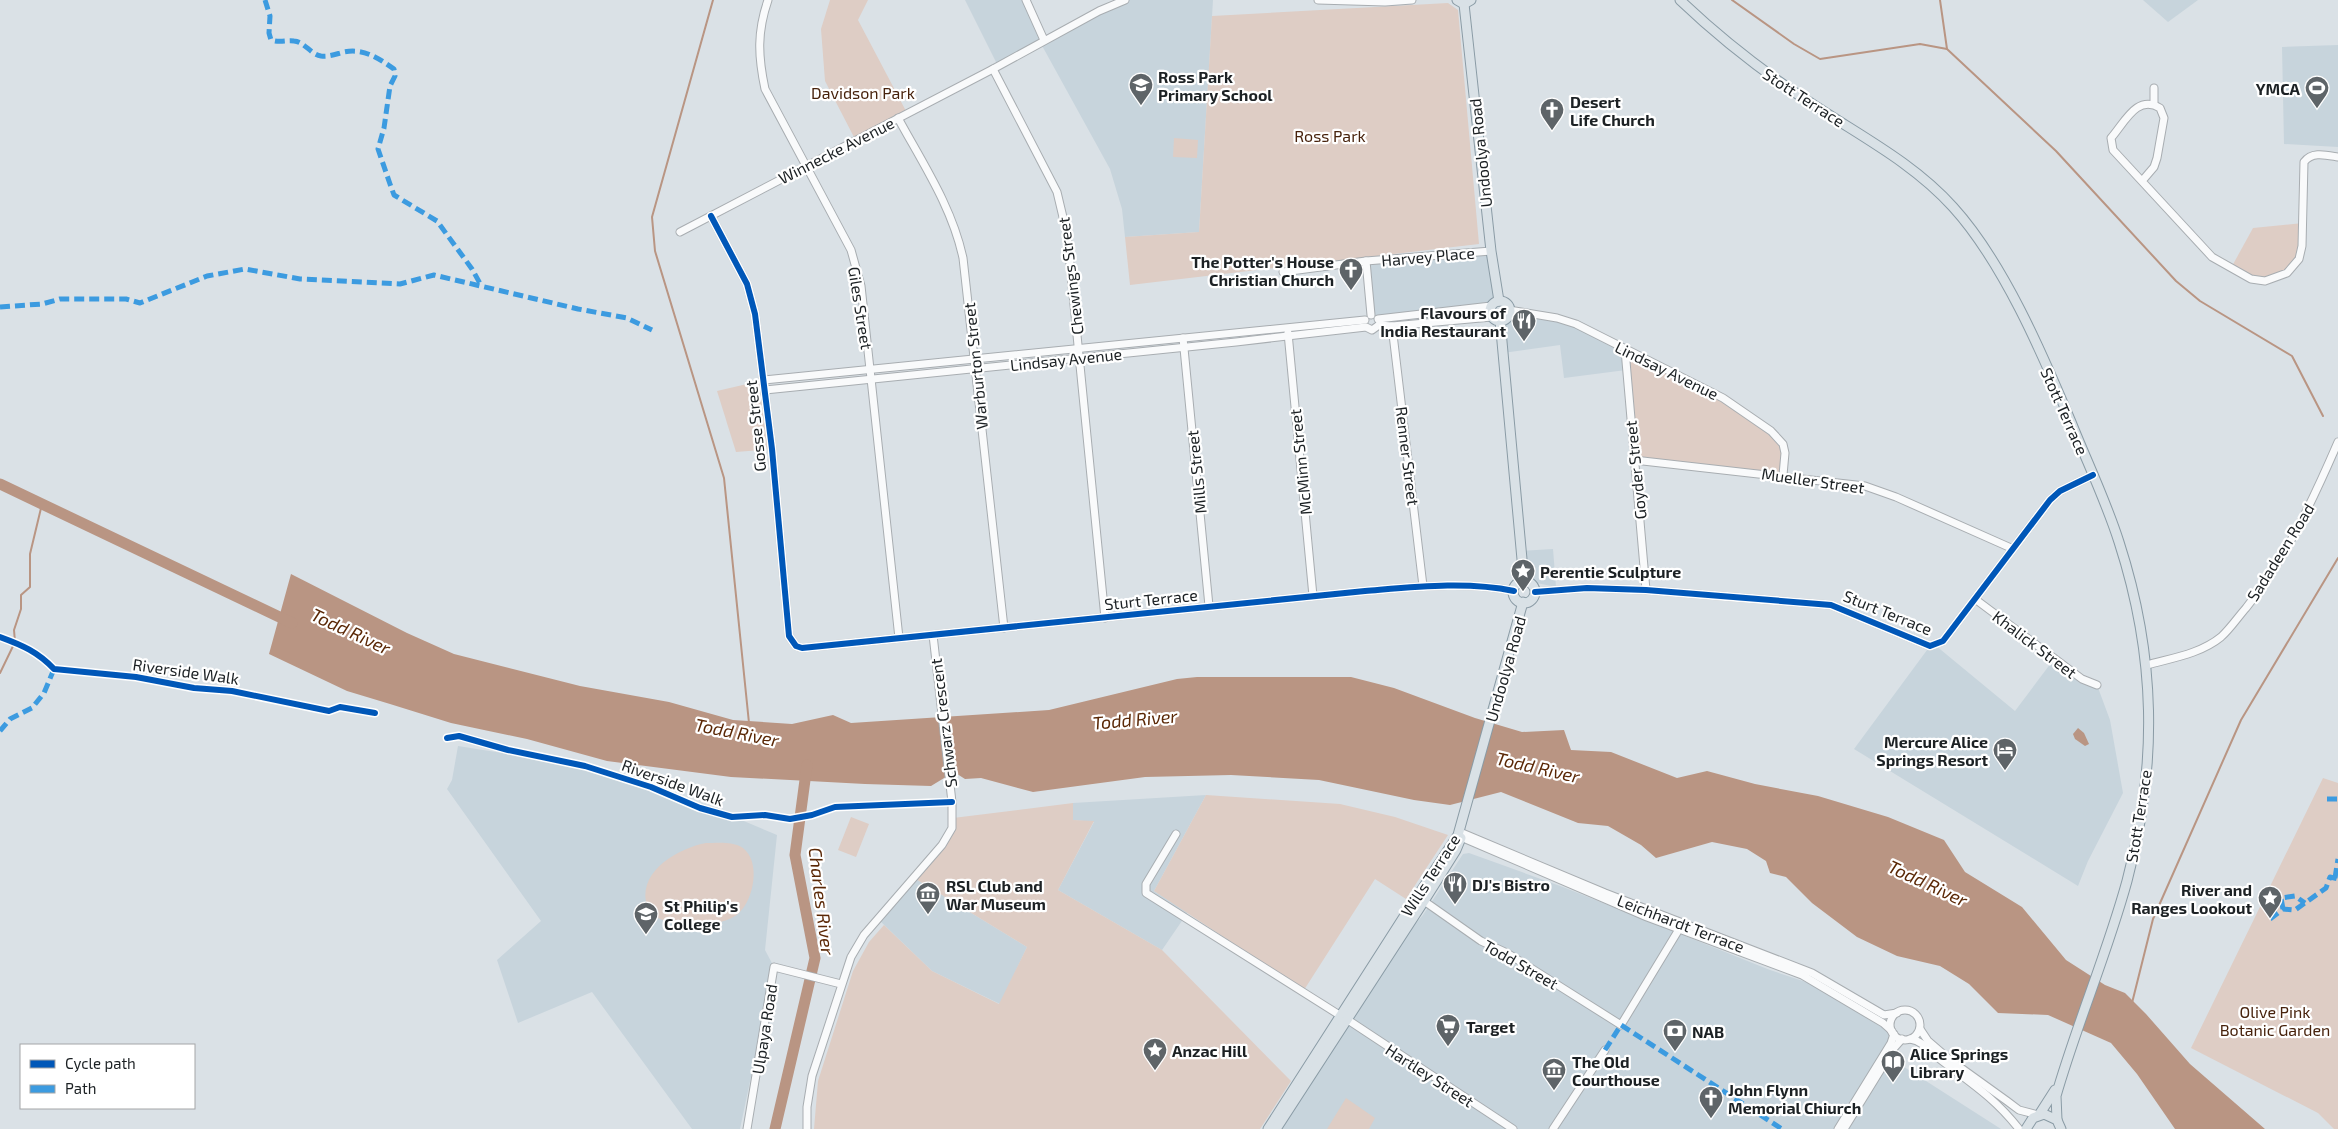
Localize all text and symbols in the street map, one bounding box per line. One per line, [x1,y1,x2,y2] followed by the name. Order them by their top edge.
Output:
[1760,64,1848,130] street label: Stott Terrace
[1158,67,1273,105] place label: Ross Park Primary School
[1128,72,1154,106] school or university icon: Ross Park Primary School
[2304,75,2330,109] sports icon: YMCA
[2256,79,2301,98] place label: YMCA
[811,83,915,102] park label: Davidson Park
[1570,92,1655,129] place label: Desert Life Church
[1539,97,1565,131] church icon: Desert Life Church
[1465,98,1495,208] street label: Undoolya Road
[775,113,897,187] street label: Winnecke Avenue
[1294,126,1366,145] park label: Ross Park
[1053,216,1087,336] street label: Chewings Street
[1380,242,1476,270] street label: Harvey Place
[1191,252,1334,289] place label: The Potter's House Christian Church
[1338,257,1364,291] church icon: The Potter's House Christian Church
[845,265,877,351] street label: Giles Street
[959,302,991,430] street label: Warburton Street
[1380,303,1507,340] place label: Flavours of India Restaurant
[1511,308,1537,342] restaurant icon: Flavours of India Restaurant
[1612,337,1722,403] street label: Lindsay Avenue
[1009,344,1123,374] street label: Lindsay Avenue
[2037,364,2093,458] street label: Stott Terrace
[741,379,769,473] street label: Gosse Street
[1392,405,1424,507] street label: Renner Street
[1285,408,1315,516] street label: McMinn Street
[1620,420,1650,520] street label: Goyder Street
[1182,429,1210,515] street label: Mills Street
[1760,463,1866,497] street label: Mueller Street
[2242,500,2318,604] street label: Sadadeen Road
[1510,558,1536,592] place icon: Perentie Sculpture
[1540,562,1681,581] place label: Perentie Sculpture
[1103,585,1199,613] street label: Sturt Terrace
[1841,586,1935,638] street label: Sturt Terrace
[308,603,395,659] water label: Todd River
[1989,606,2081,682] street label: Khalick Street
[1481,614,1529,724] street label: Undoolya Road
[132,654,240,688] street label: Riverside Walk
[926,657,960,789] street label: Schwarz Crescent
[1092,704,1179,734] water label: Todd River
[693,713,782,751] water label: Todd River
[1876,732,1988,769] place label: Mercure Alice Springs Resort
[1992,737,2018,771] hotel icon: Mercure Alice Springs Resort
[1494,747,1583,787] water label: Todd River
[619,755,727,809] street label: Riverside Walk
[2121,768,2155,864] street label: Stott Terrace
[1396,830,1464,920] street label: Wills Terrace
[804,846,840,957] water label: Charles River
[1885,855,1972,911] water label: Todd River
[1442,871,1468,905] restaurant icon: DJ's Bistro
[1472,875,1550,894] place label: DJ's Bistro
[946,876,1046,913] place label: RSL Club and War Museum
[2131,880,2252,917] place label: River and Ranges Lookout
[915,881,941,915] museum icon: RSL Club and War Museum
[2257,885,2283,919] place icon: River and Ranges Lookout
[1615,890,1747,956] street label: Leichhardt Terrace
[664,896,738,933] place label: St Philip's College
[633,901,659,935] school or university icon: St Philip's College
[1480,935,1562,993] street label: Todd Street
[747,983,781,1075] street label: Ulpaya Road
[2220,1002,2330,1039] park label: Olive Pink Botanic Garden
[1435,1013,1461,1047] supermarket icon: Target
[1466,1017,1515,1036] place label: Target
[1662,1018,1688,1052] bank icon: NAB
[1692,1022,1724,1041] place label: NAB
[1142,1037,1168,1071] place icon: Anzac Hill
[1382,1039,1478,1111] street label: Hartley Street
[1172,1041,1248,1060] place label: Anzac Hill
[20,1044,195,1109] legend
[1910,1044,2008,1082] place label: Alice Springs Library
[1880,1049,1906,1083] library icon: Alice Springs Library
[1572,1052,1660,1089] place label: The Old Courthouse
[65,1054,136,1072] text: Cycle path
[1541,1057,1567,1091] museum icon: The Old Courthouse
[65,1079,96,1097] text: Path
[1728,1080,1861,1117] place label: John Flynn Memorial Chiurch
[1698,1085,1724,1119] church icon: John Flynn Memorial Chiurch

